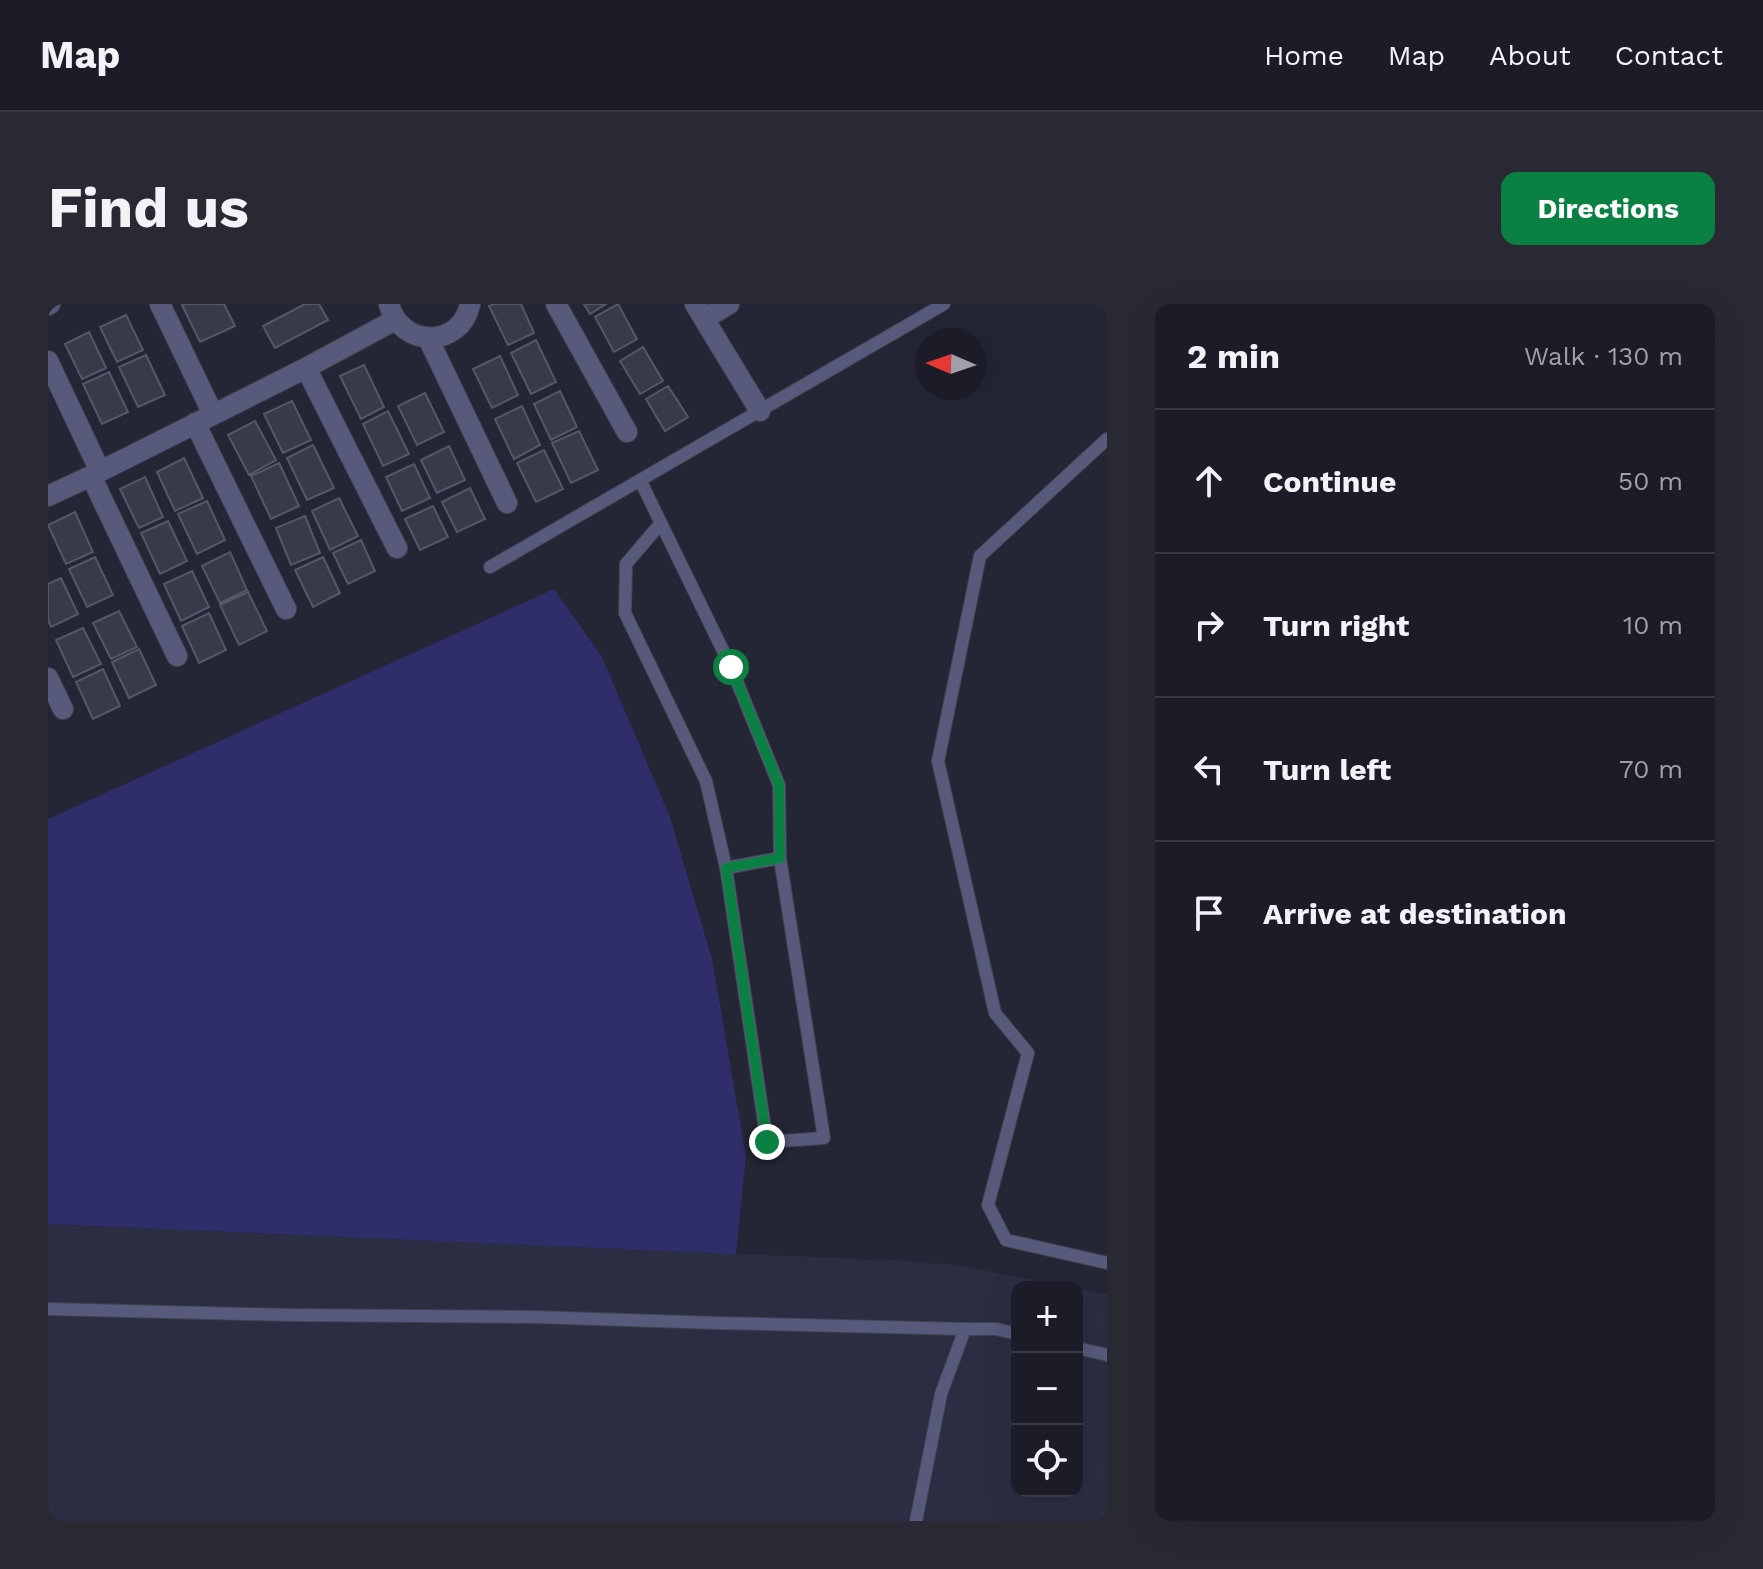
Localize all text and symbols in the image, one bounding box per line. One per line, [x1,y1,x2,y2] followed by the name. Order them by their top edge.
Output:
[40,33,120,77] text: Map
[1264,39,1344,72] text: Home
[1388,39,1445,72] text: Map
[1489,39,1571,72] text: About
[1615,39,1723,72] text: Contact
[1501,172,1715,245] button: Directions
[48,175,249,241] text: Find us
[915,328,987,400] north arrow
[1187,336,1280,376] text: 2 min
[1524,341,1683,371] text: Walk · 130 m
[1187,459,1231,503] icon: ahead
[1263,464,1396,499] text: Continue
[1618,466,1683,496] text: 50 m
[1187,603,1231,647] icon: right
[1263,608,1409,643] text: Turn right
[1623,610,1683,640] text: 10 m
[713,649,749,685] route start
[1187,747,1231,791] icon: left
[1263,752,1391,787] text: Turn left
[1619,754,1683,784] text: 70 m
[1187,891,1231,935] icon: arrive
[1263,896,1567,931] text: Arrive at destination
[749,1124,785,1160] route end
[1011,1281,1083,1497] map controls
[1011,1281,1083,1353] button: +
[1011,1353,1083,1425] button: −
[1011,1425,1083,1497] button: locate

